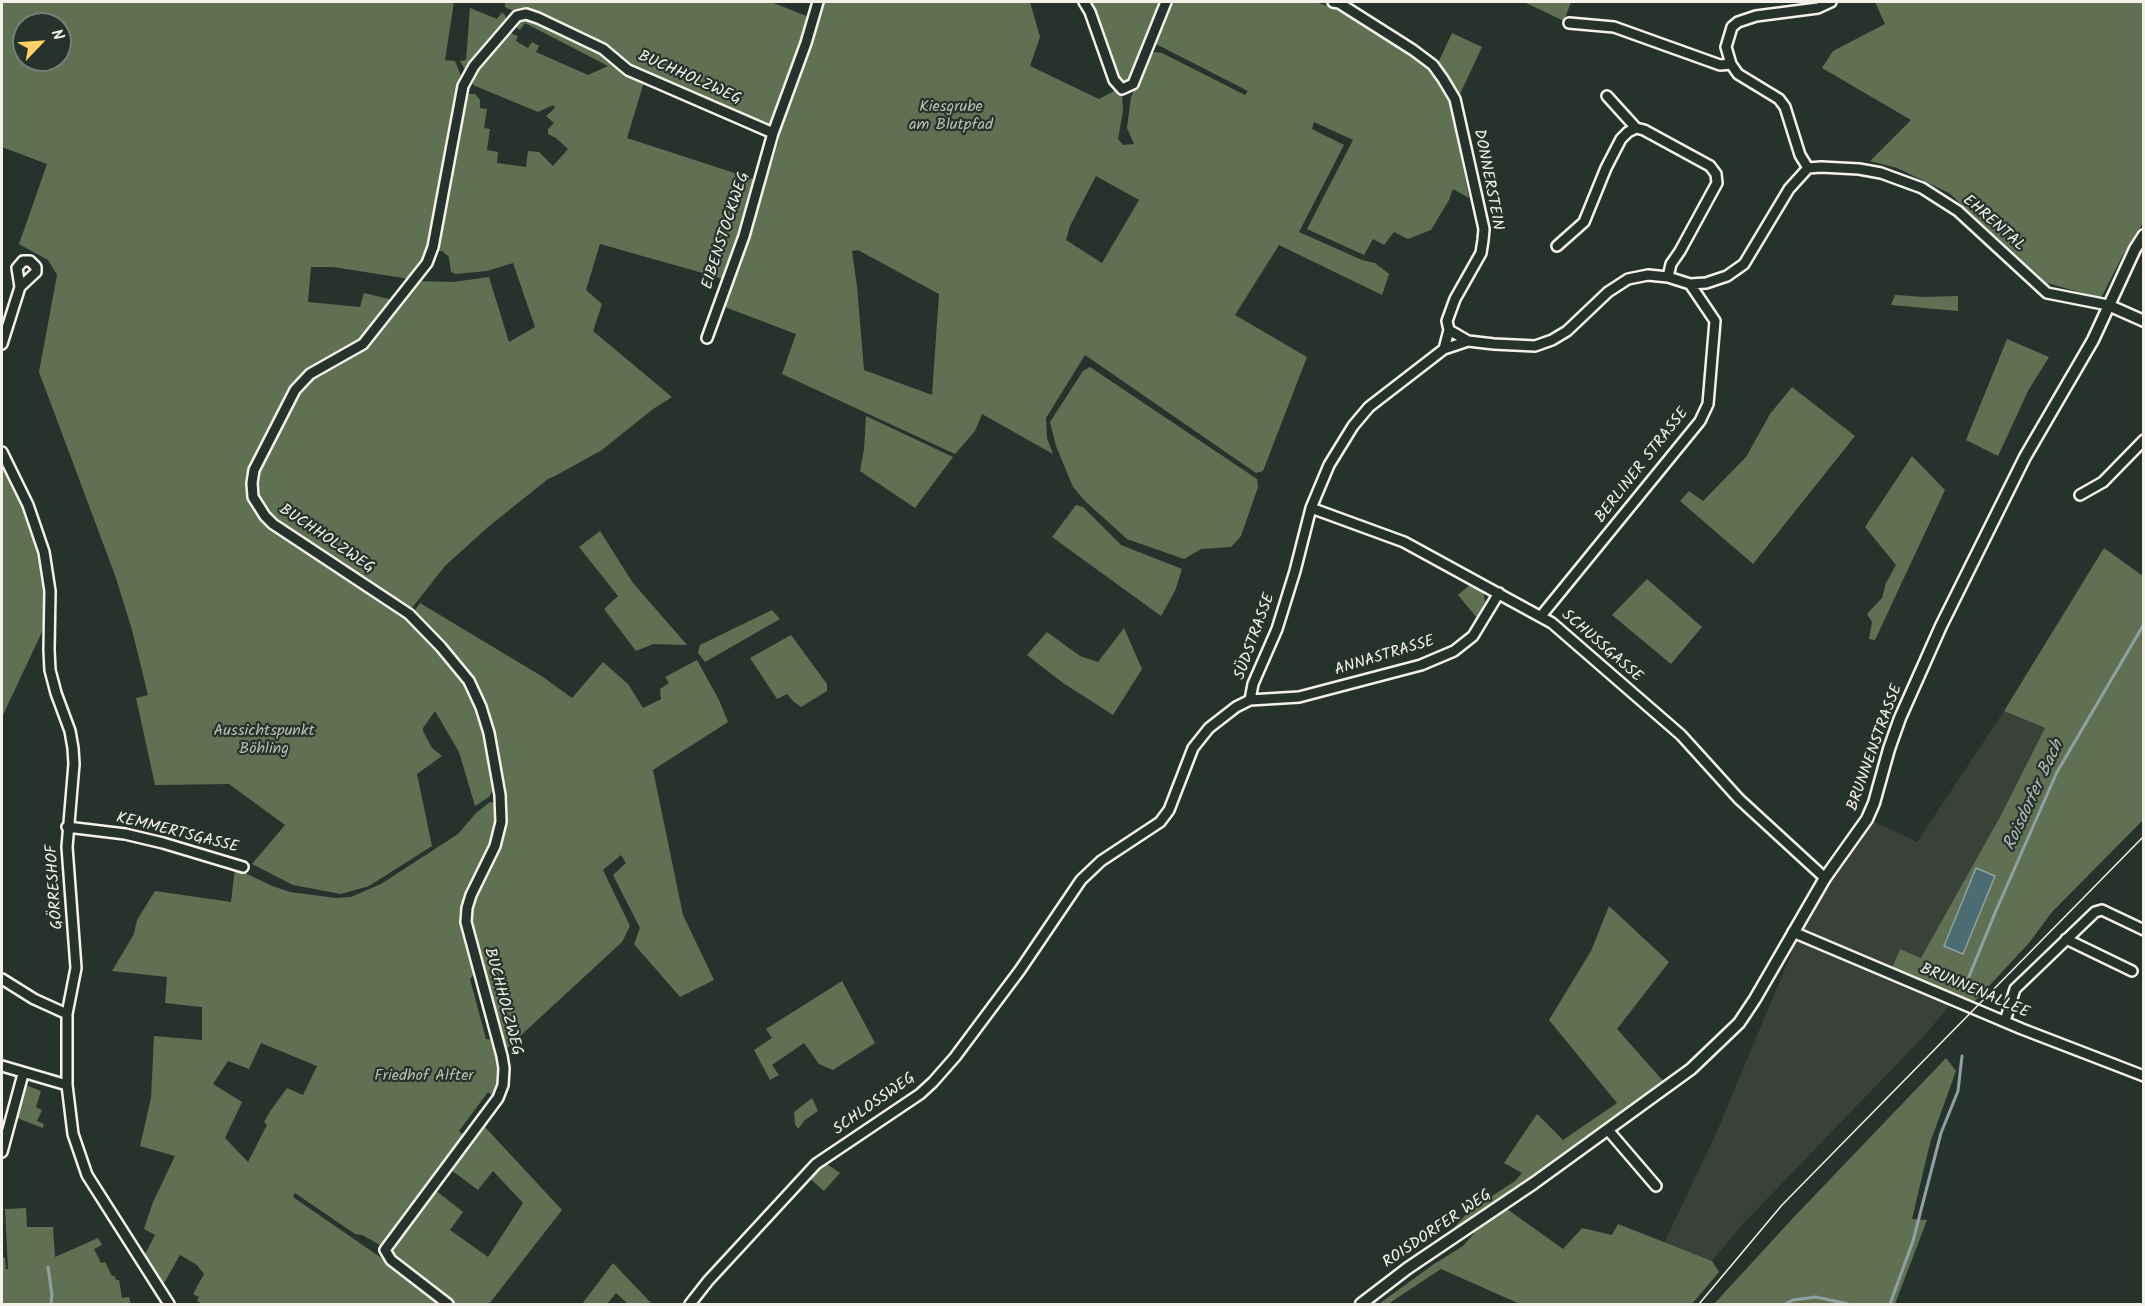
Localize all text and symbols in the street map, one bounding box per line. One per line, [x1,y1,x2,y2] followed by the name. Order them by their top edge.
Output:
[12,12,72,72] north arrow
[43,25,70,45] text: N
[634,48,744,110] street label: BUCHHOLZWEG
[909,98,993,136] park label: Kiesgrube am Blutpfad
[1468,128,1506,232] street label: DONNERSTEIN
[699,170,755,292] street label: EIBENSTOCKWEG
[1958,192,2028,256] street label: EHRENTAL
[1592,405,1694,527] street label: BERLINER STRASSE
[275,501,377,579] street label: BUCHHOLZWEG
[1231,591,1281,683] street label: SÜDSTRASSE
[1557,607,1645,687] street label: SCHUSSGASSE
[1333,633,1437,681] street label: ANNASTRASSE
[1844,682,1908,814] street label: BRUNNENSTRASSE
[213,722,315,760] park label: Aussichtspunkt Böhling
[2000,737,2070,855] water label: Roisdorfer Bach
[114,809,240,859] street label: KEMMERTSGASSE
[43,844,69,930] street label: GÖRRESHOF
[478,946,526,1058] street label: BUCHHOLZWEG
[1916,960,2032,1024] street label: BRUNNENALLEE
[374,1067,474,1087] park label: Friedhof Alfter
[830,1070,920,1140] street label: SCHLOSSWEG
[1380,1186,1496,1274] street label: ROISDORFER WEG

